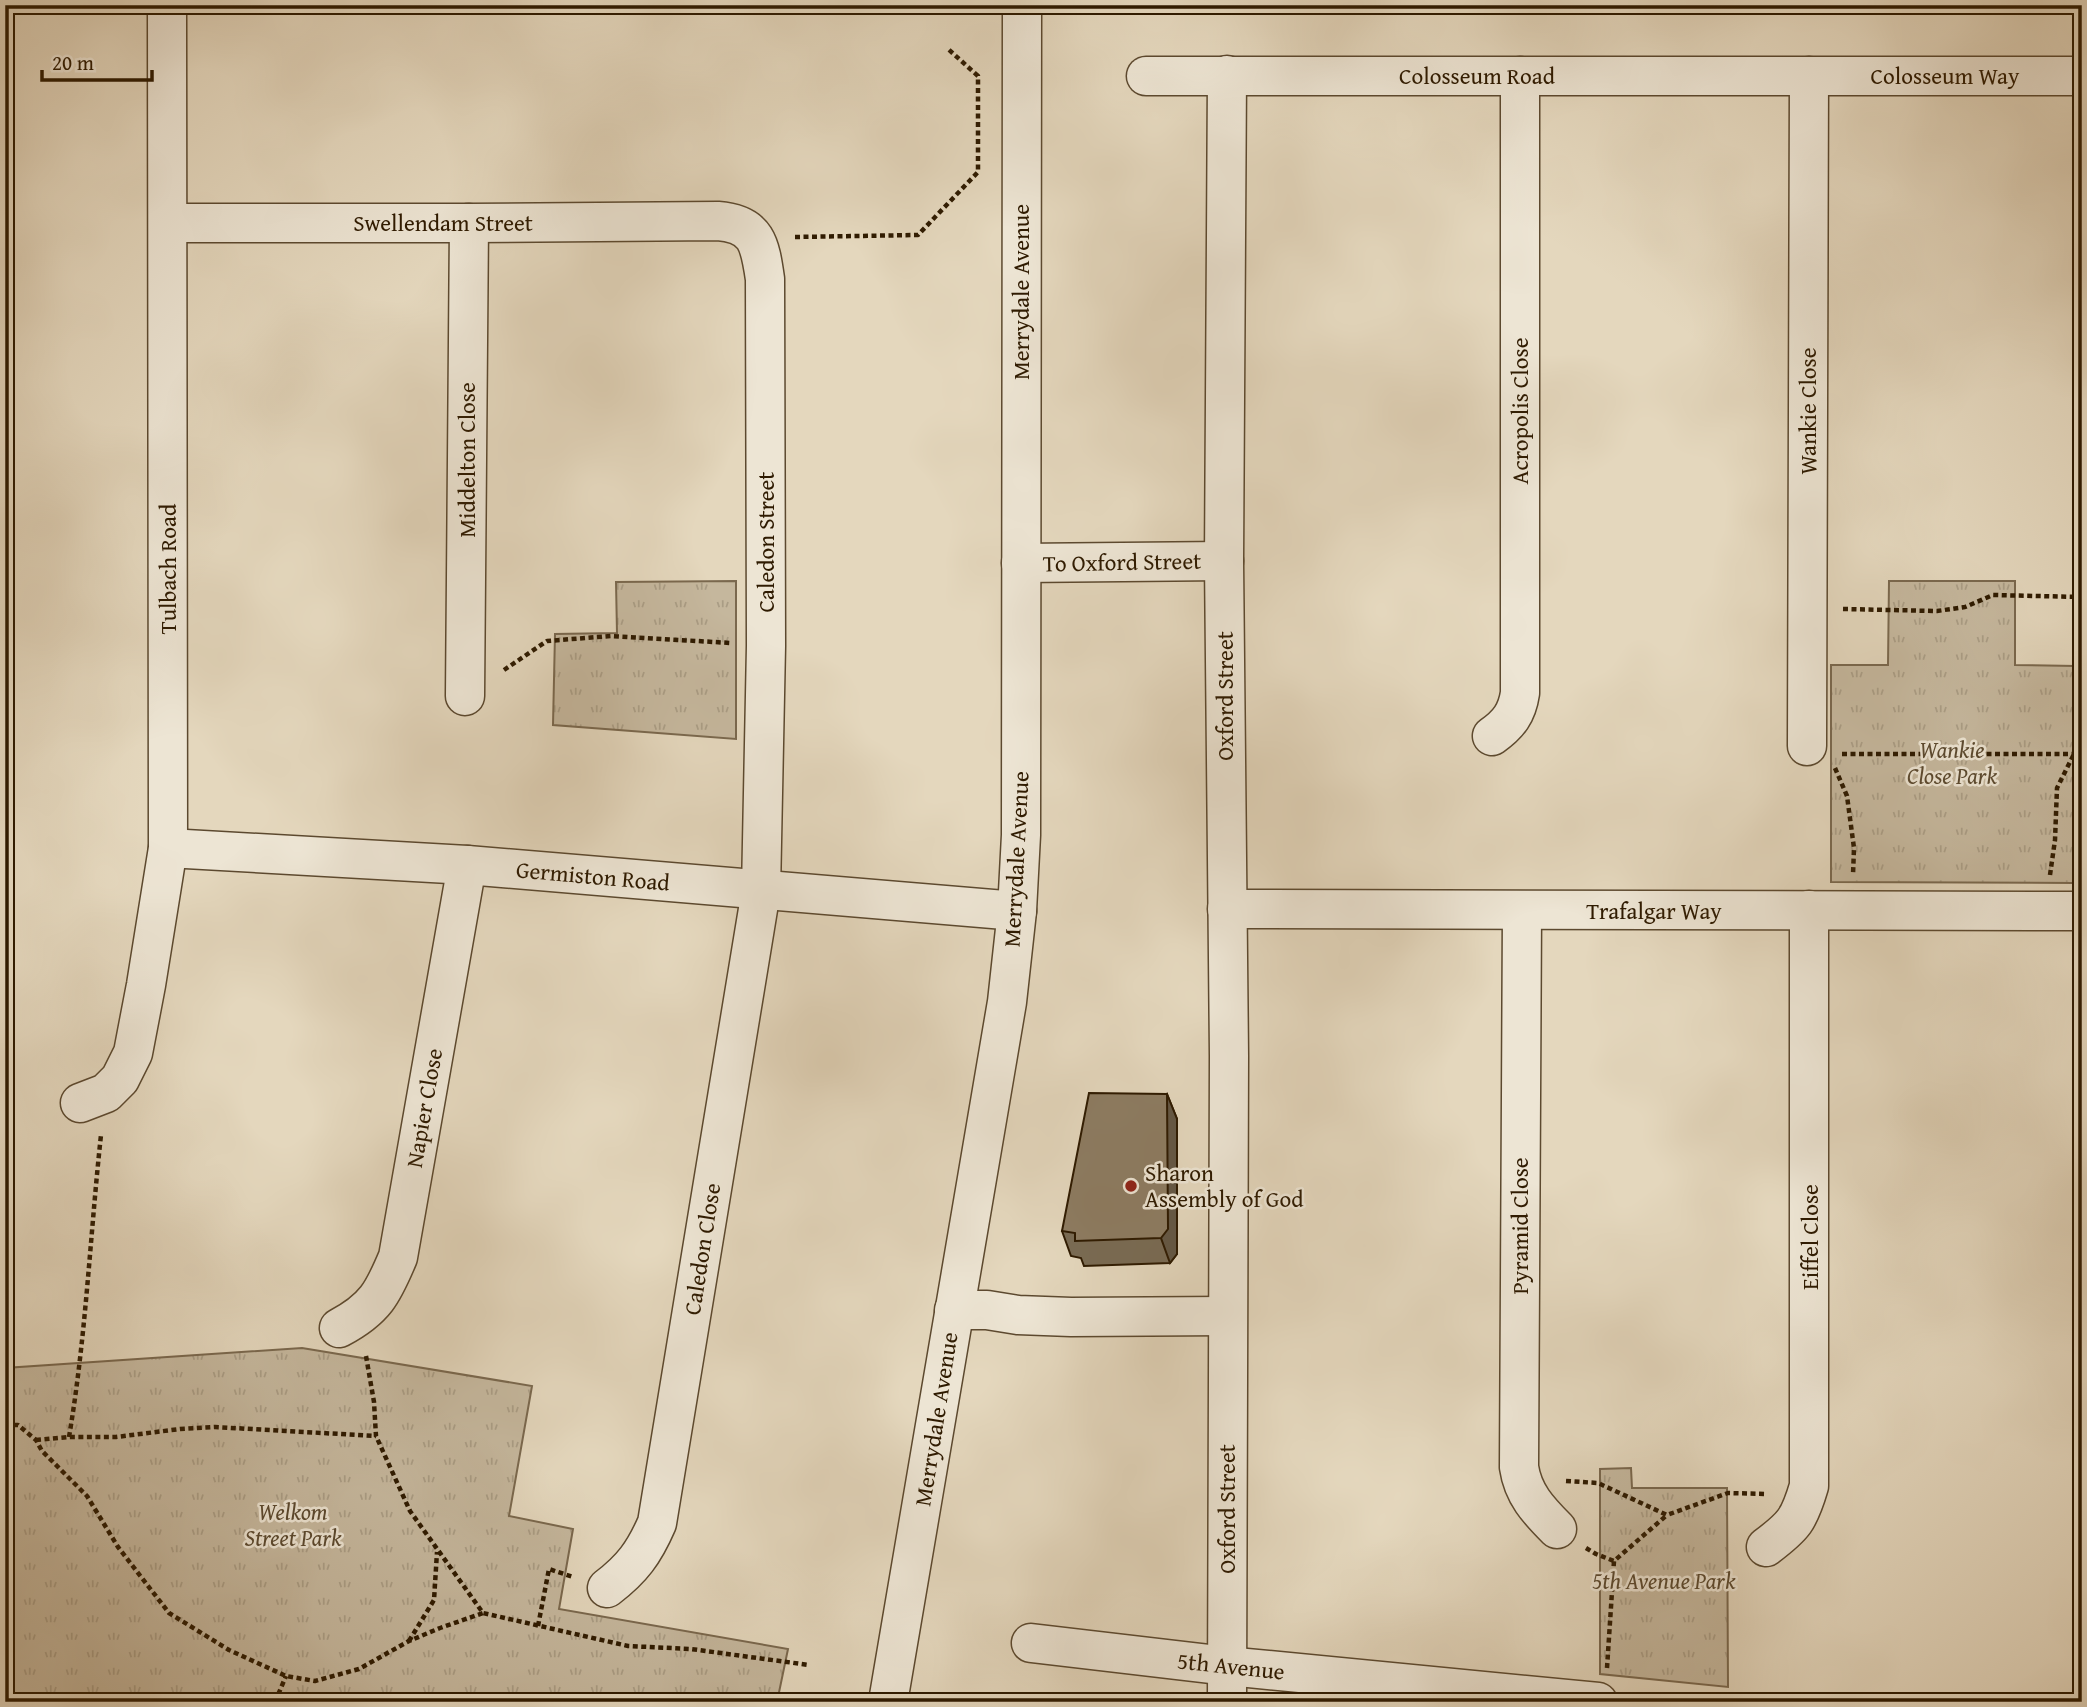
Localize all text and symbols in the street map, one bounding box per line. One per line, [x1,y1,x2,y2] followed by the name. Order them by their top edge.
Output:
[42,38,152,82] scale bar
[52,47,94,78] text: 20 m
[1399,59,1556,92] street label: Colosseum Road
[1871,59,2020,92] street label: Colosseum Way
[1004,204,1037,380] street label: Merrydale Avenue
[353,206,533,239] street label: Swellendam Street
[1503,338,1536,484] street label: Acropolis Close
[1791,347,1824,475] street label: Wankie Close
[450,382,483,538] street label: Middelton Close
[749,472,782,612] street label: Caledon Street
[151,503,184,634] street label: Tulbach Road
[1043,544,1201,579] street label: To Oxford Street
[1208,631,1241,761] street label: Oxford Street
[1907,733,1997,792] park label: Wankie Close Park
[994,770,1037,948] street label: Merrydale Avenue
[515,852,672,899] street label: Germiston Road
[1586,894,1722,927] street label: Trafalgar Way
[397,1046,450,1170] street label: Napier Close
[1145,1156,1304,1215] place label: Sharon Assembly of God
[1503,1157,1536,1295] street label: Pyramid Close
[1123,1178,1139,1194] marker: Sharon Assembly of God
[675,1181,728,1317] street label: Caledon Close
[1793,1184,1826,1290] street label: Eiffel Close
[905,1329,966,1509] street label: Merrydale Avenue
[1210,1444,1243,1574] street label: Oxford Street
[245,1495,342,1554] park label: Welkom Street Park
[1593,1564,1736,1597] park label: 5th Avenue Park
[1176,1643,1286,1688] street label: 5th Avenue

